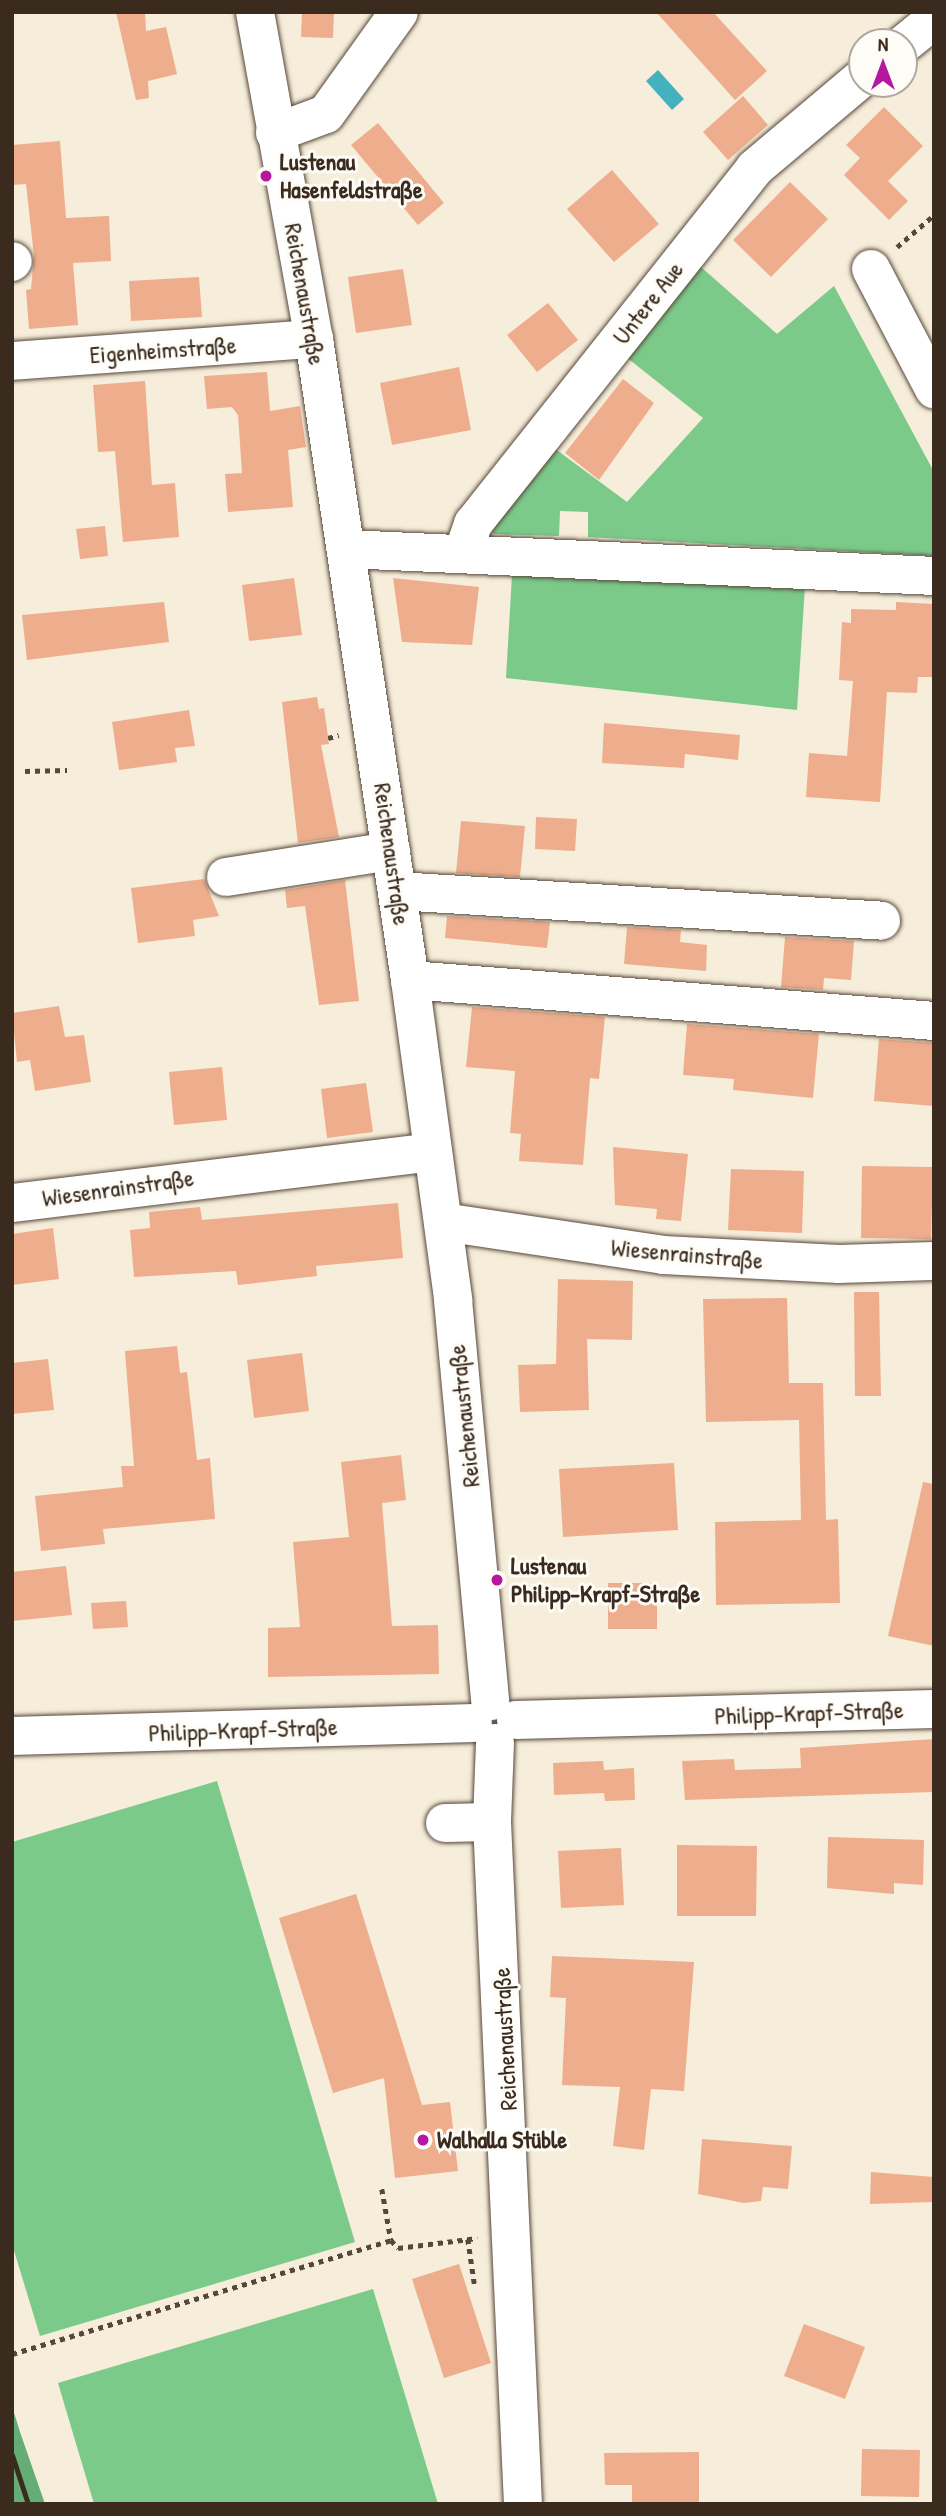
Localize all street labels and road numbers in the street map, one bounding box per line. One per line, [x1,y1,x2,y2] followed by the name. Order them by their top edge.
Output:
[278,221,332,367] street label: Reichenaustraße
[607,256,689,350] street label: Untere Aue
[89,331,237,369] street label: Eigenheimstraße
[368,781,416,927] street label: Reichenaustraße
[40,1163,196,1213] street label: Wiesenrainstraße
[610,1233,764,1275] street label: Wiesenrainstraße
[442,1343,486,1489] street label: Reichenaustraße
[714,1695,904,1731] street label: Philipp-Krapf-Straße
[148,1712,338,1748] street label: Philipp-Krapf-Straße
[487,1967,523,2111] street label: Reichenaustraße

